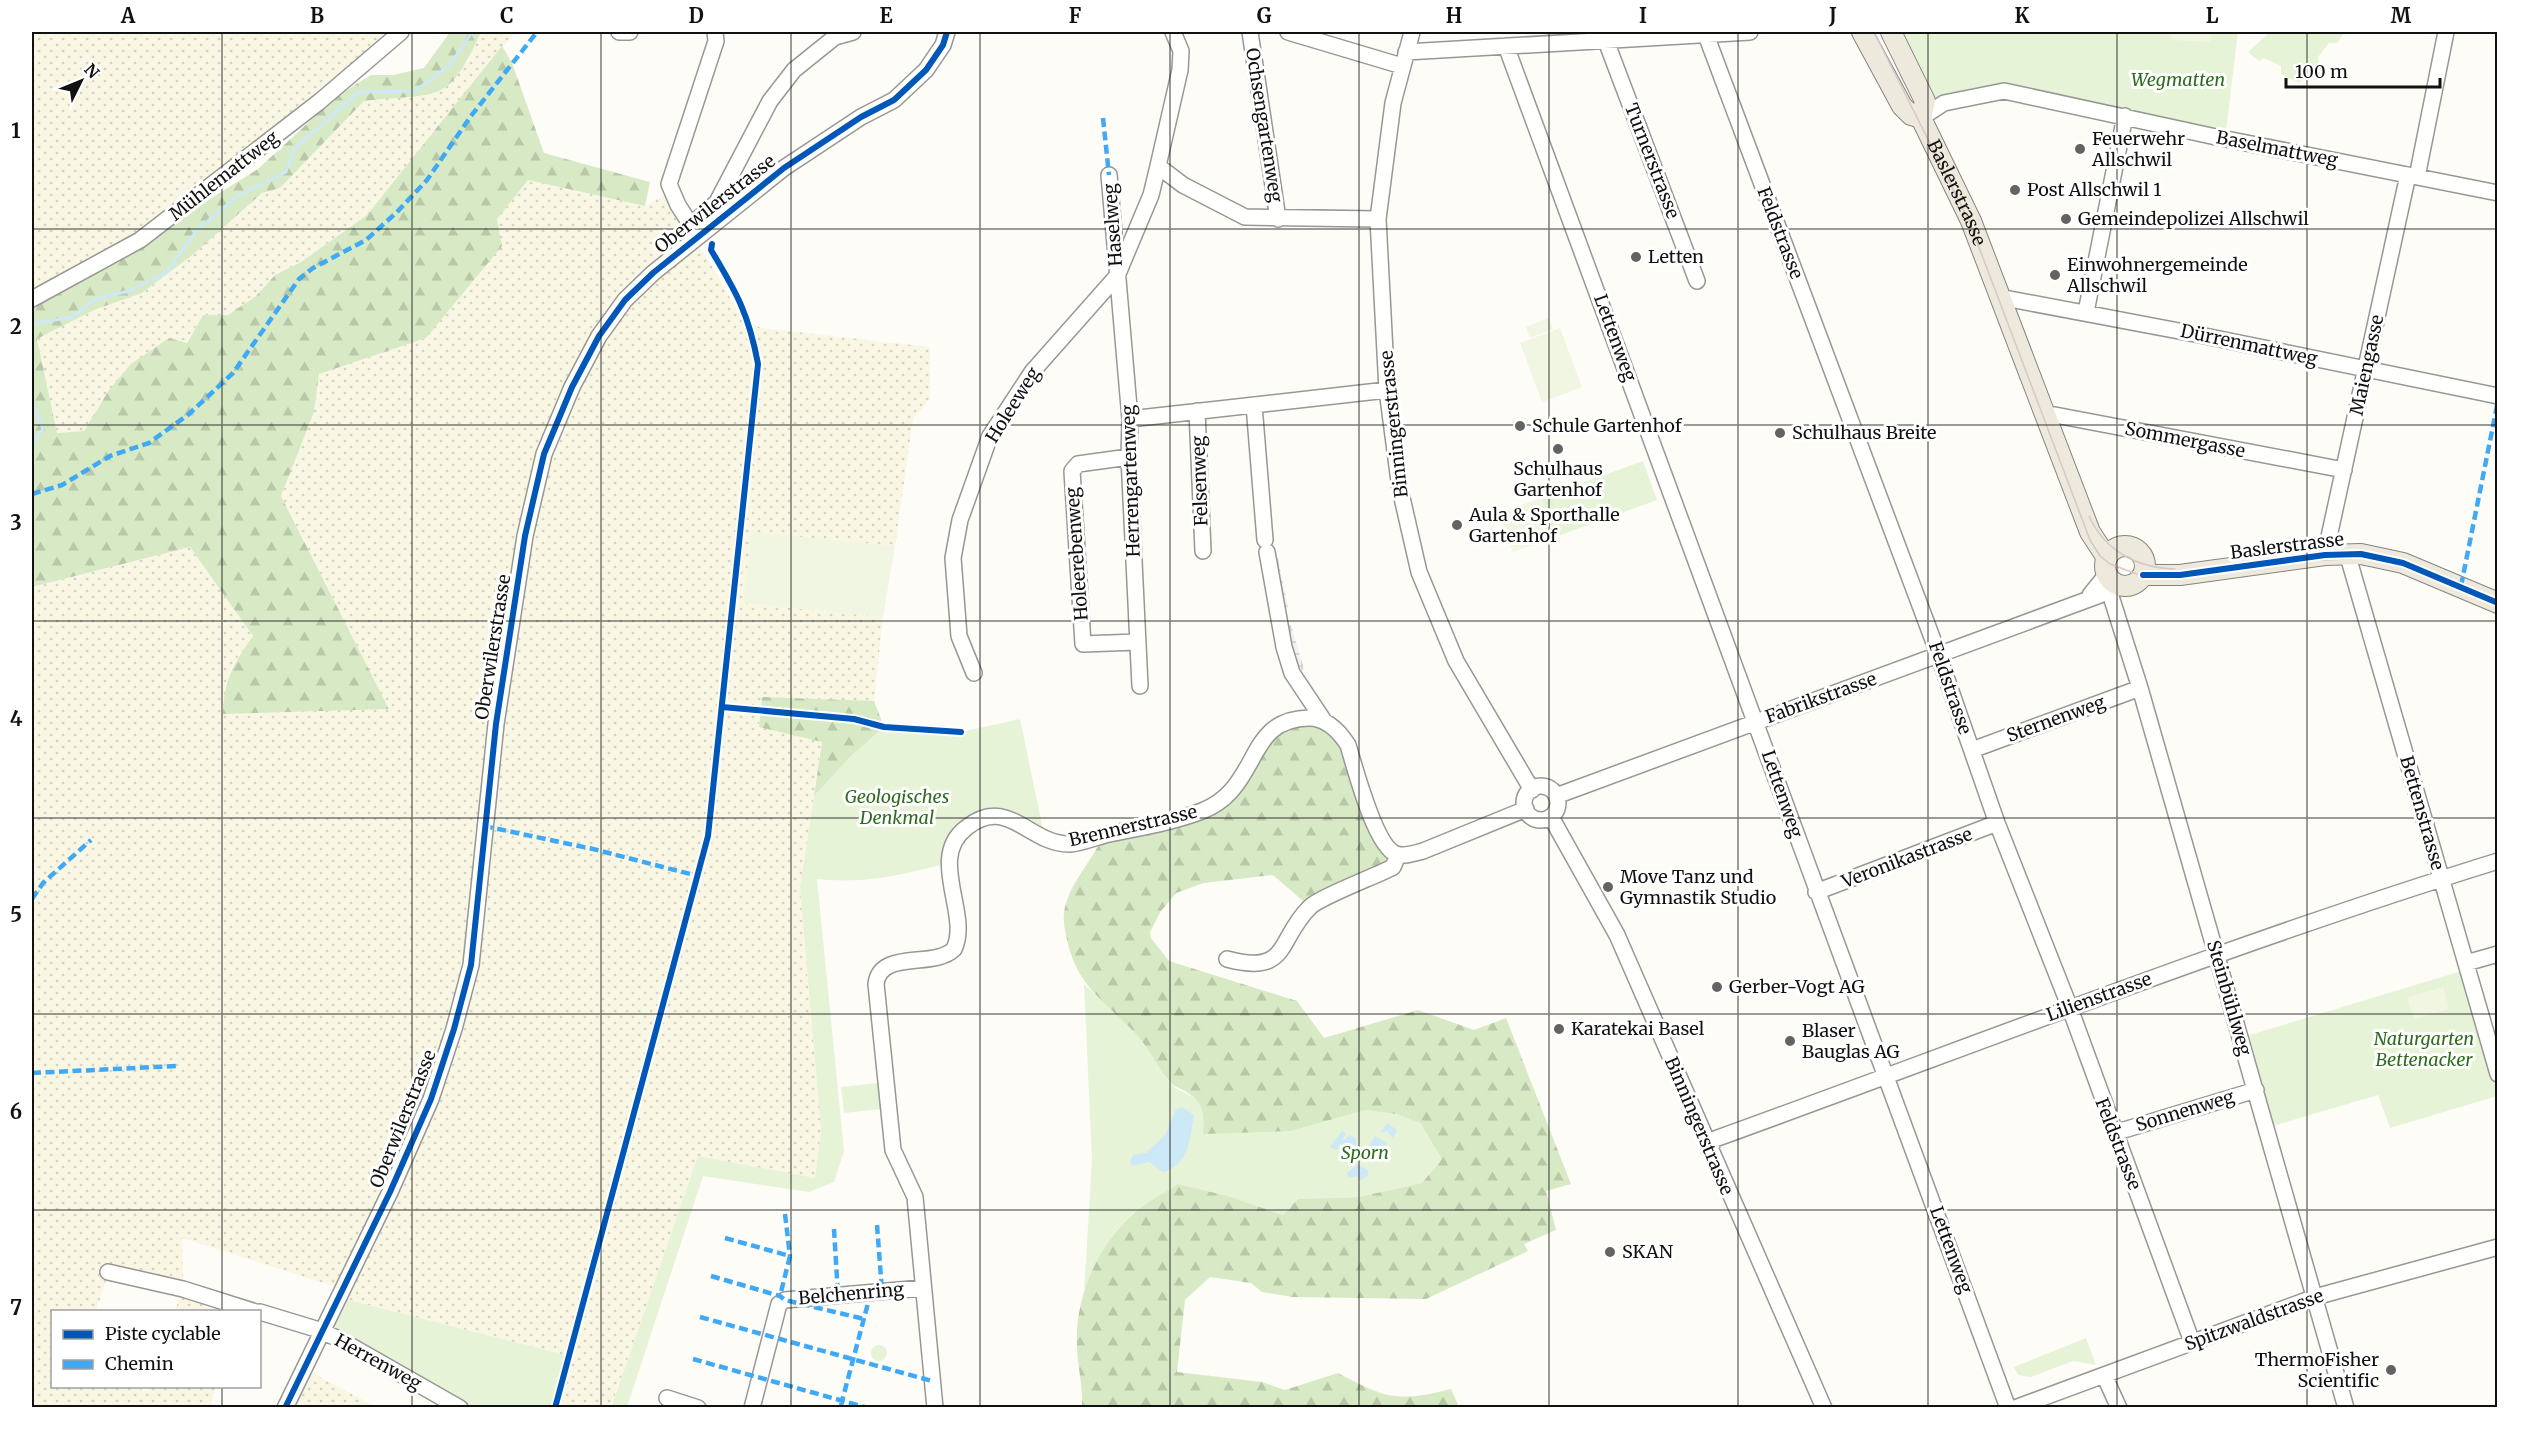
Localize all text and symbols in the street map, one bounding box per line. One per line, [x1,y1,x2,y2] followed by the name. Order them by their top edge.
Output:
[120,3,136,28] text: A
[310,3,324,28] text: B
[500,3,514,28] text: C
[688,3,704,28] text: D
[879,3,893,28] text: E
[1069,3,1082,28] text: F
[1257,3,1272,28] text: G
[1446,3,1462,28] text: H
[1639,3,1647,28] text: I
[1828,3,1837,28] text: J
[2015,3,2030,28] text: K
[2206,3,2219,28] text: L
[2391,3,2412,28] text: M
[1241,46,1288,204] street label: Ochsengartenweg
[51,51,111,111] north arrow
[2286,51,2440,89] scale bar
[80,59,104,82] text: N
[2295,60,2348,83] text: 100 m
[2131,68,2225,91] park label: Wegmatten
[1620,100,1685,222] street label: Turnerstrasse
[11,118,21,143] text: 1
[2214,125,2340,172] street label: Baselmattweg
[164,126,283,225] street label: Mühlemattweg
[2091,127,2185,171] place label: Feuerwehr Allschwil
[1922,136,1991,249] street label: Baslerstrasse
[2073,142,2087,156] marker: Feuerwehr Allschwil
[650,149,780,258] street label: Oberwilerstrasse
[2027,178,2161,201] place label: Post Allschwil 1
[1098,183,1127,267] street label: Haselweg
[2008,183,2022,197] marker: Post Allschwil 1
[1752,184,1809,282] street label: Feldstrasse
[2078,207,2309,230] place label: Gemeindepolizei Allschwil
[2059,212,2073,226] marker: Gemeindepolizei Allschwil
[1648,245,1704,268] place label: Letten
[1629,250,1643,264] marker: Letten
[2066,253,2248,297] place label: Einwohnergemeinde Allschwil
[2048,268,2062,282] marker: Einwohnergemeinde Allschwil
[1589,291,1642,385] street label: Lettenweg
[2345,313,2388,417] street label: Maiengasse
[10,314,22,339] text: 2
[2179,319,2320,370] street label: Dürrenmattweg
[1374,349,1413,499] street label: Binningerstrasse
[980,363,1045,447] street label: Holeeweg
[1116,404,1145,558] street label: Herrengartenweg
[1532,414,1683,437] place label: Schule Gartenhof
[2123,417,2247,462] street label: Sommergasse
[1513,419,1527,433] marker: Schule Gartenhof
[1792,421,1936,444] place label: Schulhaus Breite
[1773,426,1787,440] marker: Schulhaus Breite
[1186,435,1213,527] street label: Felsenweg
[1551,442,1565,456] marker: Schulhaus Gartenhof
[1513,457,1603,501] place label: Schulhaus Gartenhof
[1060,486,1093,622] street label: Holeerebenweg
[1468,503,1620,547] place label: Aula & Sporthalle Gartenhof
[10,510,22,535] text: 3
[1450,518,1464,532] marker: Aula & Sporthalle Gartenhof
[2229,527,2345,564] street label: Baslerstrasse
[470,573,515,721] street label: Oberwilerstrasse
[1924,638,1977,737] street label: Feldstrasse
[1762,667,1879,728] street label: Fabrikstrasse
[2003,690,2108,747] street label: Sternenweg
[10,706,23,731] text: 4
[1757,747,1808,841] street label: Lettenweg
[2395,753,2450,873] street label: Bettenstrasse
[845,785,949,829] park label: Geologisches Denkmal
[1067,800,1199,851] street label: Brennerstrasse
[1837,822,1975,893] street label: Veronikastrasse
[1620,865,1776,909] place label: Move Tanz und Gymnastik Studio
[1601,880,1615,894] marker: Move Tanz und Gymnastik Studio
[10,902,22,927] text: 5
[2202,938,2257,1058] street label: Steinbühlweg
[2043,967,2155,1026] street label: Lilienstrasse
[1729,975,1864,998] place label: Gerber-Vogt AG
[1710,980,1724,994] marker: Gerber-Vogt AG
[1571,1017,1705,1040] place label: Karatekai Basel
[1802,1019,1900,1063] place label: Blaser Bauglas AG
[1552,1022,1566,1036] marker: Karatekai Basel
[2374,1027,2474,1071] park label: Naturgarten Bettenacker
[1783,1034,1797,1048] marker: Blaser Bauglas AG
[364,1046,441,1191] street label: Oberwilerstrasse
[1660,1053,1739,1198] street label: Binningerstrasse
[2133,1085,2237,1136] street label: Sonnenweg
[2090,1095,2147,1193] street label: Feldstrasse
[10,1099,22,1124] text: 6
[1341,1141,1389,1164] park label: Sporn
[1925,1203,1978,1297] street label: Lettenweg
[1622,1240,1673,1263] place label: SKAN
[1603,1245,1617,1259] marker: SKAN
[797,1277,905,1310] street label: Belchenring
[2181,1284,2326,1355] street label: Spitzwaldstrasse
[10,1295,22,1320] text: 7
[51,1310,261,1388] legend
[105,1322,221,1345] text: Piste cyclable
[331,1328,426,1395] street label: Herrenweg
[2255,1348,2379,1392] place label: ThermoFisher Scientific
[105,1352,174,1375] text: Chemin
[2384,1363,2398,1377] marker: ThermoFisher Scientific

